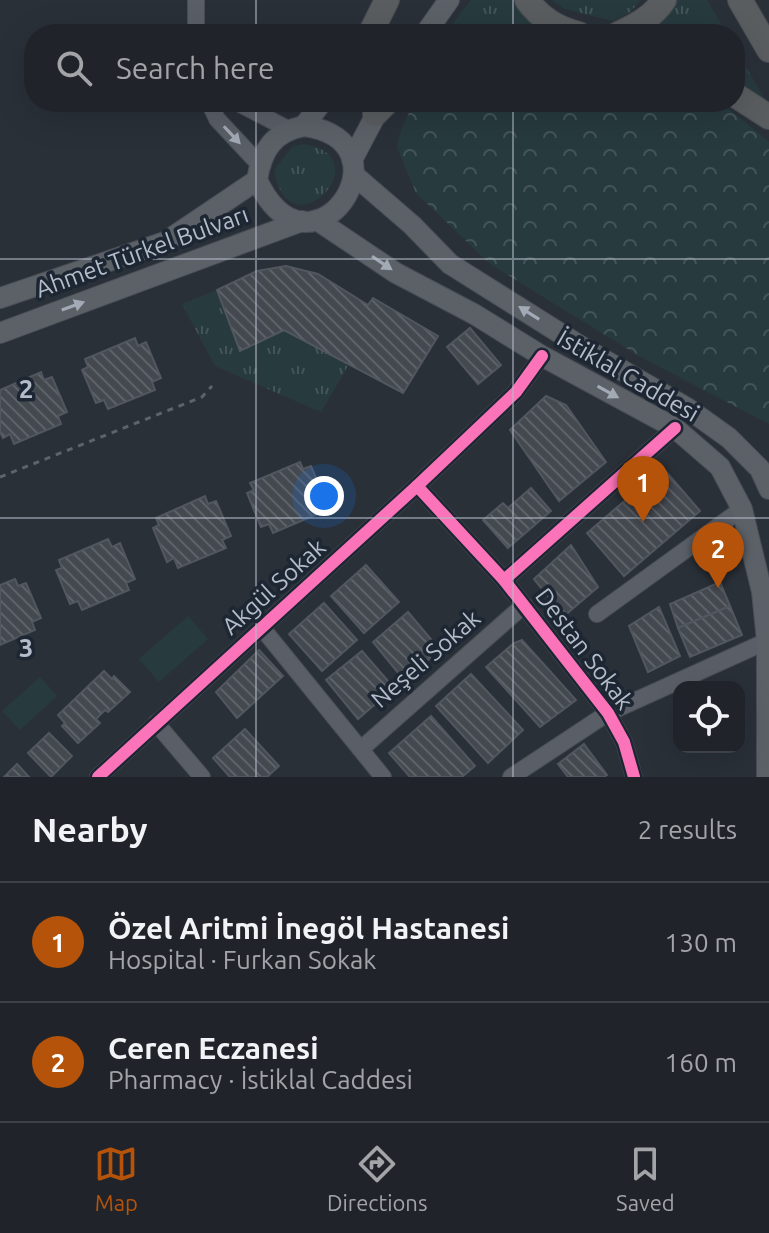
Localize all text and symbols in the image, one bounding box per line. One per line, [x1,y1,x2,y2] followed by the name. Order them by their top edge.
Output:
[24,24,745,112] search box
[52,46,96,90] icon: search
[116,51,275,85] text: Search here
[222,125,240,144] one-way arrow
[32,200,252,303] street label: Ahmet Türkel Bulvarı
[371,255,393,270] one-way arrow
[61,299,85,311] one-way arrow
[518,306,539,321] one-way arrow
[553,324,704,427] street label: İstiklal Caddesi
[19,374,33,403] text: 2
[597,384,619,398] one-way arrow
[617,456,669,522] pin: 1
[304,476,344,516] your location
[692,522,744,588] pin: 2
[216,533,331,640] street label: Akgül Sokak
[530,583,639,715] street label: Destan Sokak
[366,604,485,713] street label: Neşeli Sokak
[19,633,33,662] text: 3
[673,681,745,753] map controls
[673,681,745,753] button: locate
[32,810,147,848] text: Nearby
[638,815,737,844] text: 2 results
[108,911,509,945] text: Özel Aritmi İnegöl Hastanesi
[51,928,65,957] text: 1
[665,928,737,957] text: 130 m
[108,945,376,974] text: Hospital · Furkan Sokak
[108,1031,318,1065] text: Ceren Eczanesi
[51,1048,65,1077] text: 2
[665,1048,737,1077] text: 160 m
[108,1065,413,1094] text: Pharmacy · İstiklal Caddesi
[94,1142,138,1215] tab: Map
[327,1142,427,1215] tab: Directions
[616,1142,675,1215] tab: Saved

